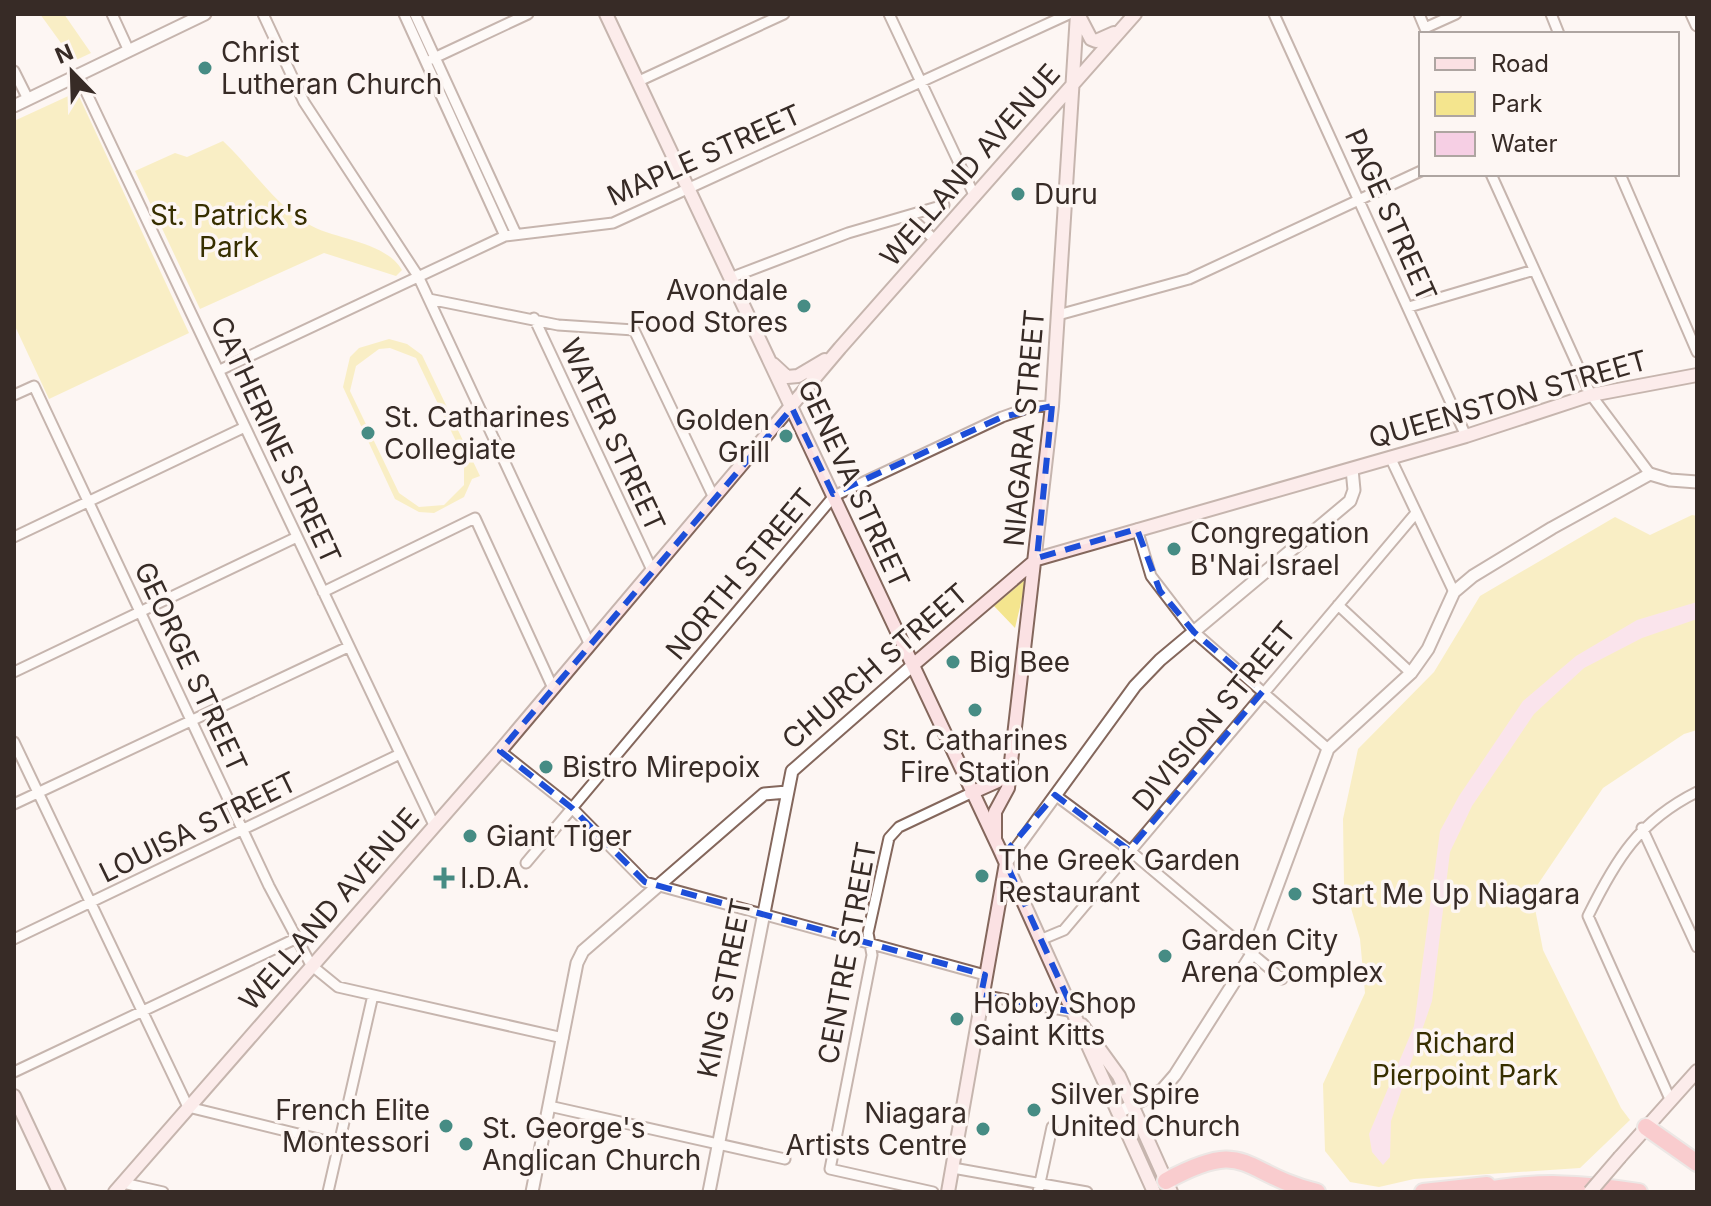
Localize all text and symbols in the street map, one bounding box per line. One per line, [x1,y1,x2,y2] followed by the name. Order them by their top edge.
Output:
[32,32,112,112] north arrow
[1419,32,1679,176] legend
[221,35,442,101] place label: Christ Lutheran Church
[51,38,77,69] text: N
[1491,49,1549,78] text: Road
[873,57,1067,273] street label: WELLAND AVENUE
[196,59,214,77] marker: Christ Lutheran Church
[1491,89,1542,118] text: Park
[602,97,806,213] street label: MAPLE STREET
[1338,123,1444,307] street label: PAGE STREET
[1491,129,1558,158] text: Water
[1034,177,1098,211] place label: Duru
[1009,185,1027,203] marker: Duru
[150,198,308,264] park label: St. Patrick's Park
[629,273,788,339] place label: Avondale Food Stores
[795,297,813,315] marker: Avondale Food Stores
[997,308,1051,548] street label: NIAGARA STREET
[204,311,348,569] street label: CATHERINE STREET
[553,333,673,537] street label: WATER STREET
[1365,343,1651,455] street label: QUEENSTON STREET
[791,374,917,594] street label: GENEVA STREET
[384,400,570,466] place label: St. Catharines Collegiate
[676,403,770,469] place label: Golden Grill
[359,424,377,442] marker: St. Catharines Collegiate
[777,427,795,445] marker: Golden Grill
[658,481,822,667] street label: NORTH STREET
[1190,516,1370,582] place label: Congregation B'Nai Israel
[1165,540,1183,558] marker: Congregation B'Nai Israel
[127,556,255,778] street label: GEORGE STREET
[775,576,975,756] street label: CHURCH STREET
[1125,615,1303,817] street label: DIVISION STREET
[969,645,1070,679] place label: Big Bee
[944,653,962,671] marker: Big Bee
[966,701,984,719] marker: St. Catharines Fire Station
[882,723,1068,789] place label: St. Catharines Fire Station
[562,750,760,784] place label: Bistro Mirepoix
[537,758,555,776] marker: Bistro Mirepoix
[94,764,302,890] street label: LOUISA STREET
[232,801,426,1017] street label: WELLAND AVENUE
[486,819,632,853] place label: Giant Tiger
[461,827,479,845] marker: Giant Tiger
[811,839,883,1067] street label: CENTRE STREET
[998,843,1240,909] place label: The Greek Garden Restaurant
[460,861,530,895] place label: I.D.A.
[973,867,991,885] marker: The Greek Garden Restaurant
[435,869,453,887] marker: I.D.A.
[1311,877,1580,911] place label: Start Me Up Niagara
[1286,885,1304,903] marker: Start Me Up Niagara
[690,895,758,1081] street label: KING STREET
[1181,923,1384,989] place label: Garden City Arena Complex
[1156,947,1174,965] marker: Garden City Arena Complex
[973,986,1136,1052] place label: Hobby Shop Saint Kitts
[948,1010,966,1028] marker: Hobby Shop Saint Kitts
[1372,1026,1558,1092] park label: Richard Pierpoint Park
[1050,1077,1241,1143] place label: Silver Spire United Church
[275,1093,430,1159] place label: French Elite Montessori
[786,1096,967,1162] place label: Niagara Artists Centre
[1025,1101,1043,1119] marker: Silver Spire United Church
[482,1111,701,1177] place label: St. George's Anglican Church
[437,1117,455,1135] marker: French Elite Montessori
[974,1120,992,1138] marker: Niagara Artists Centre
[457,1135,475,1153] marker: St. George's Anglican Church

